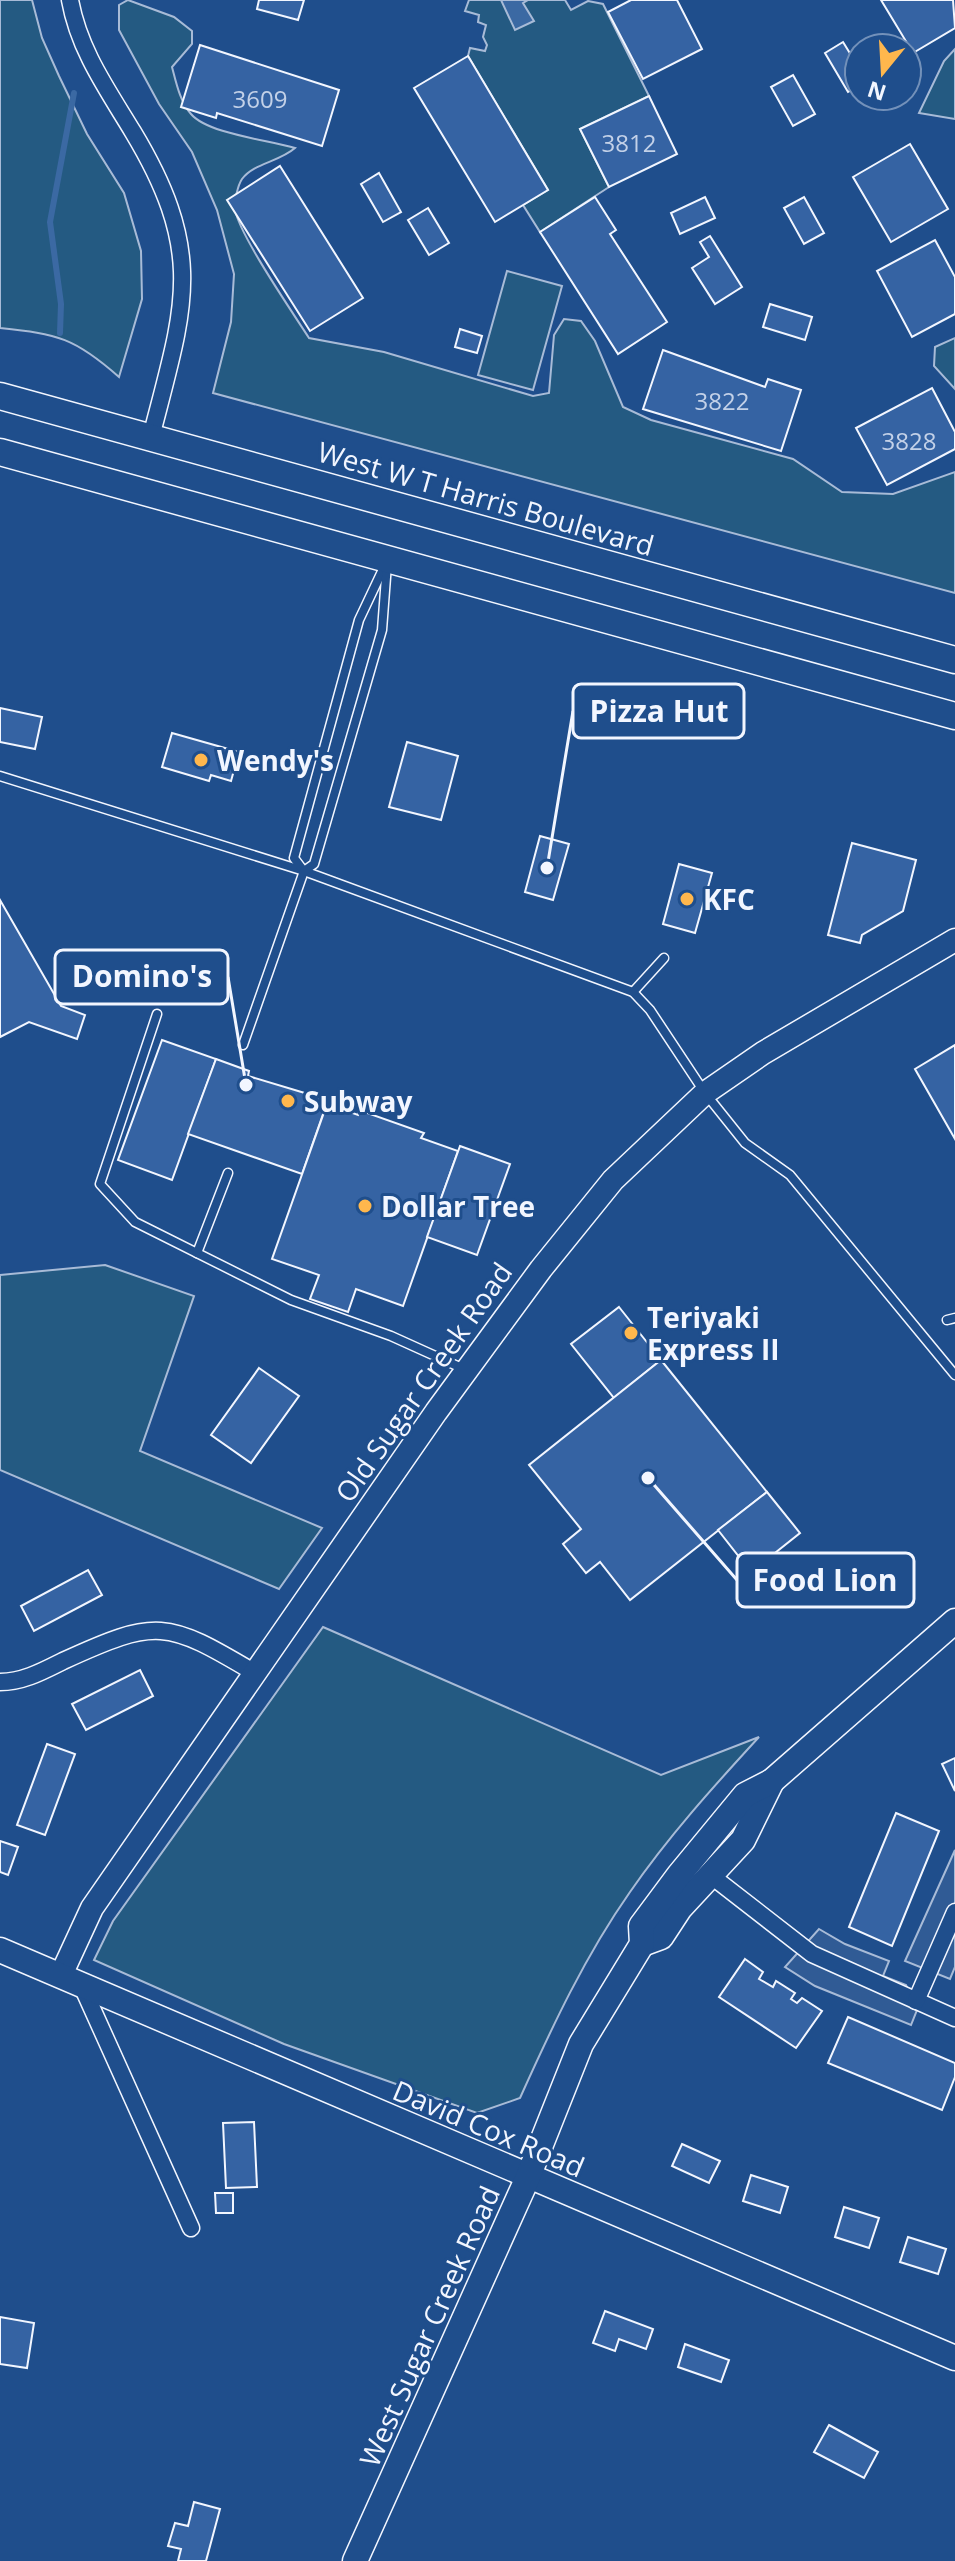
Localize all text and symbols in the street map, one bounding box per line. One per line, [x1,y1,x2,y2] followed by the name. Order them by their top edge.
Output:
[843,32,923,112] north arrow
[863,75,890,109] text: N
[233,82,287,115] house number: 3609
[602,126,656,159] house number: 3812
[695,384,749,417] house number: 3822
[882,424,936,457] house number: 3828
[314,432,658,564] street label: West W T Harris Boulevard
[573,684,744,738] callout: Pizza Hut
[590,690,728,731] text: Pizza Hut
[217,741,334,779] place label: Wendy's
[192,751,210,769] marker: Wendy's
[703,880,755,918] place label: KFC
[678,890,696,908] marker: KFC
[55,950,228,1004] callout: Domino's
[72,955,212,996] text: Domino's
[304,1082,412,1120] place label: Subway
[279,1092,297,1110] marker: Subway
[381,1187,535,1225] place label: Dollar Tree
[356,1197,374,1215] marker: Dollar Tree
[326,1255,520,1509] street label: Old Sugar Creek Road
[647,1298,780,1368] place label: Teriyaki Express II
[622,1324,640,1342] marker: Teriyaki Express II
[737,1553,914,1607] callout: Food Lion
[753,1559,897,1600] text: Food Lion
[387,2071,591,2185] street label: David Cox Road
[350,2180,508,2472] street label: West Sugar Creek Road

